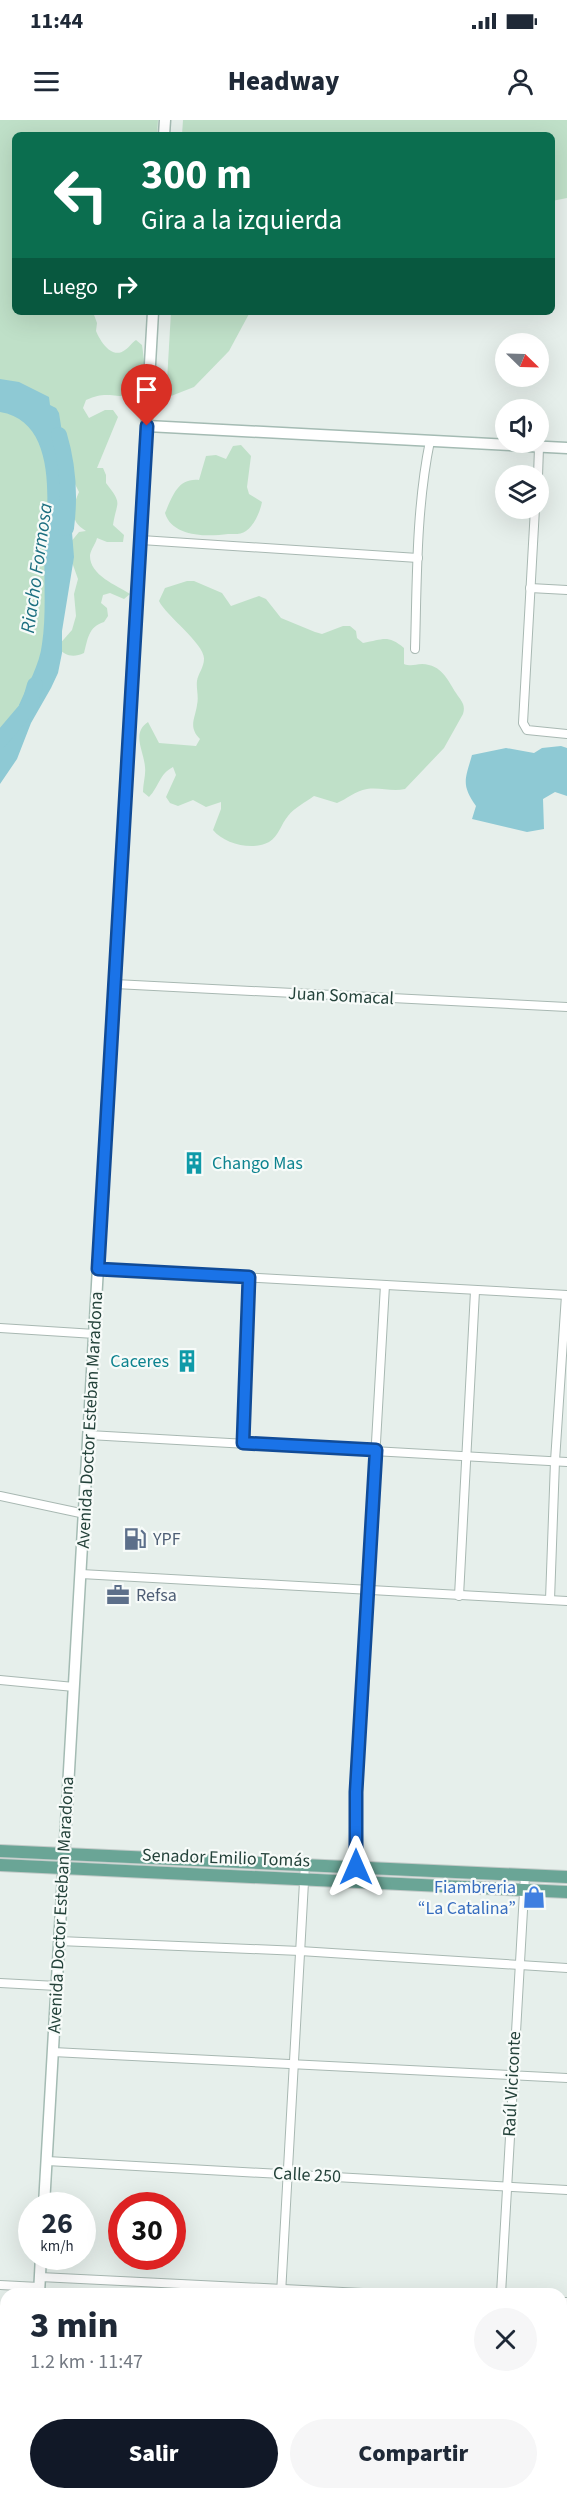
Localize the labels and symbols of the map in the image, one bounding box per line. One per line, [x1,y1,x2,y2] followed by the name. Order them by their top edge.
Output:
[495,333,549,387] north arrow
[121,364,172,426] pin
[14,501,60,635] water label: Riacho Formosa
[287,981,395,1011] street label: Juan Somacal
[181,1150,207,1176] building icon: Chango Mas
[212,1151,303,1176] place label: Chango Mas
[71,1291,109,1549] street label: Avenida Doctor Esteban Maradona
[174,1348,200,1374] building icon: Caceres
[110,1349,169,1374] place label: Caceres
[122,1526,148,1552] fuel station icon: YPF
[152,1527,181,1552] place label: YPF
[105,1582,131,1608] office icon: Refsa
[136,1583,177,1608] place label: Refsa
[42,1776,80,2034] street label: Avenida Doctor Esteban Maradona
[324,1835,388,1899] position arrow
[142,1843,310,1873] street label: Senador Emilio Tomás
[418,1875,516,1921] place label: Fiambreria “La Catalina”
[521,1884,547,1910] shop icon: Fiambreria “La Catalina”
[497,2030,527,2137] street label: Raúl Viciconte
[272,2161,342,2189] street label: Calle 250
[108,2192,186,2270] speed limit sign: 30

